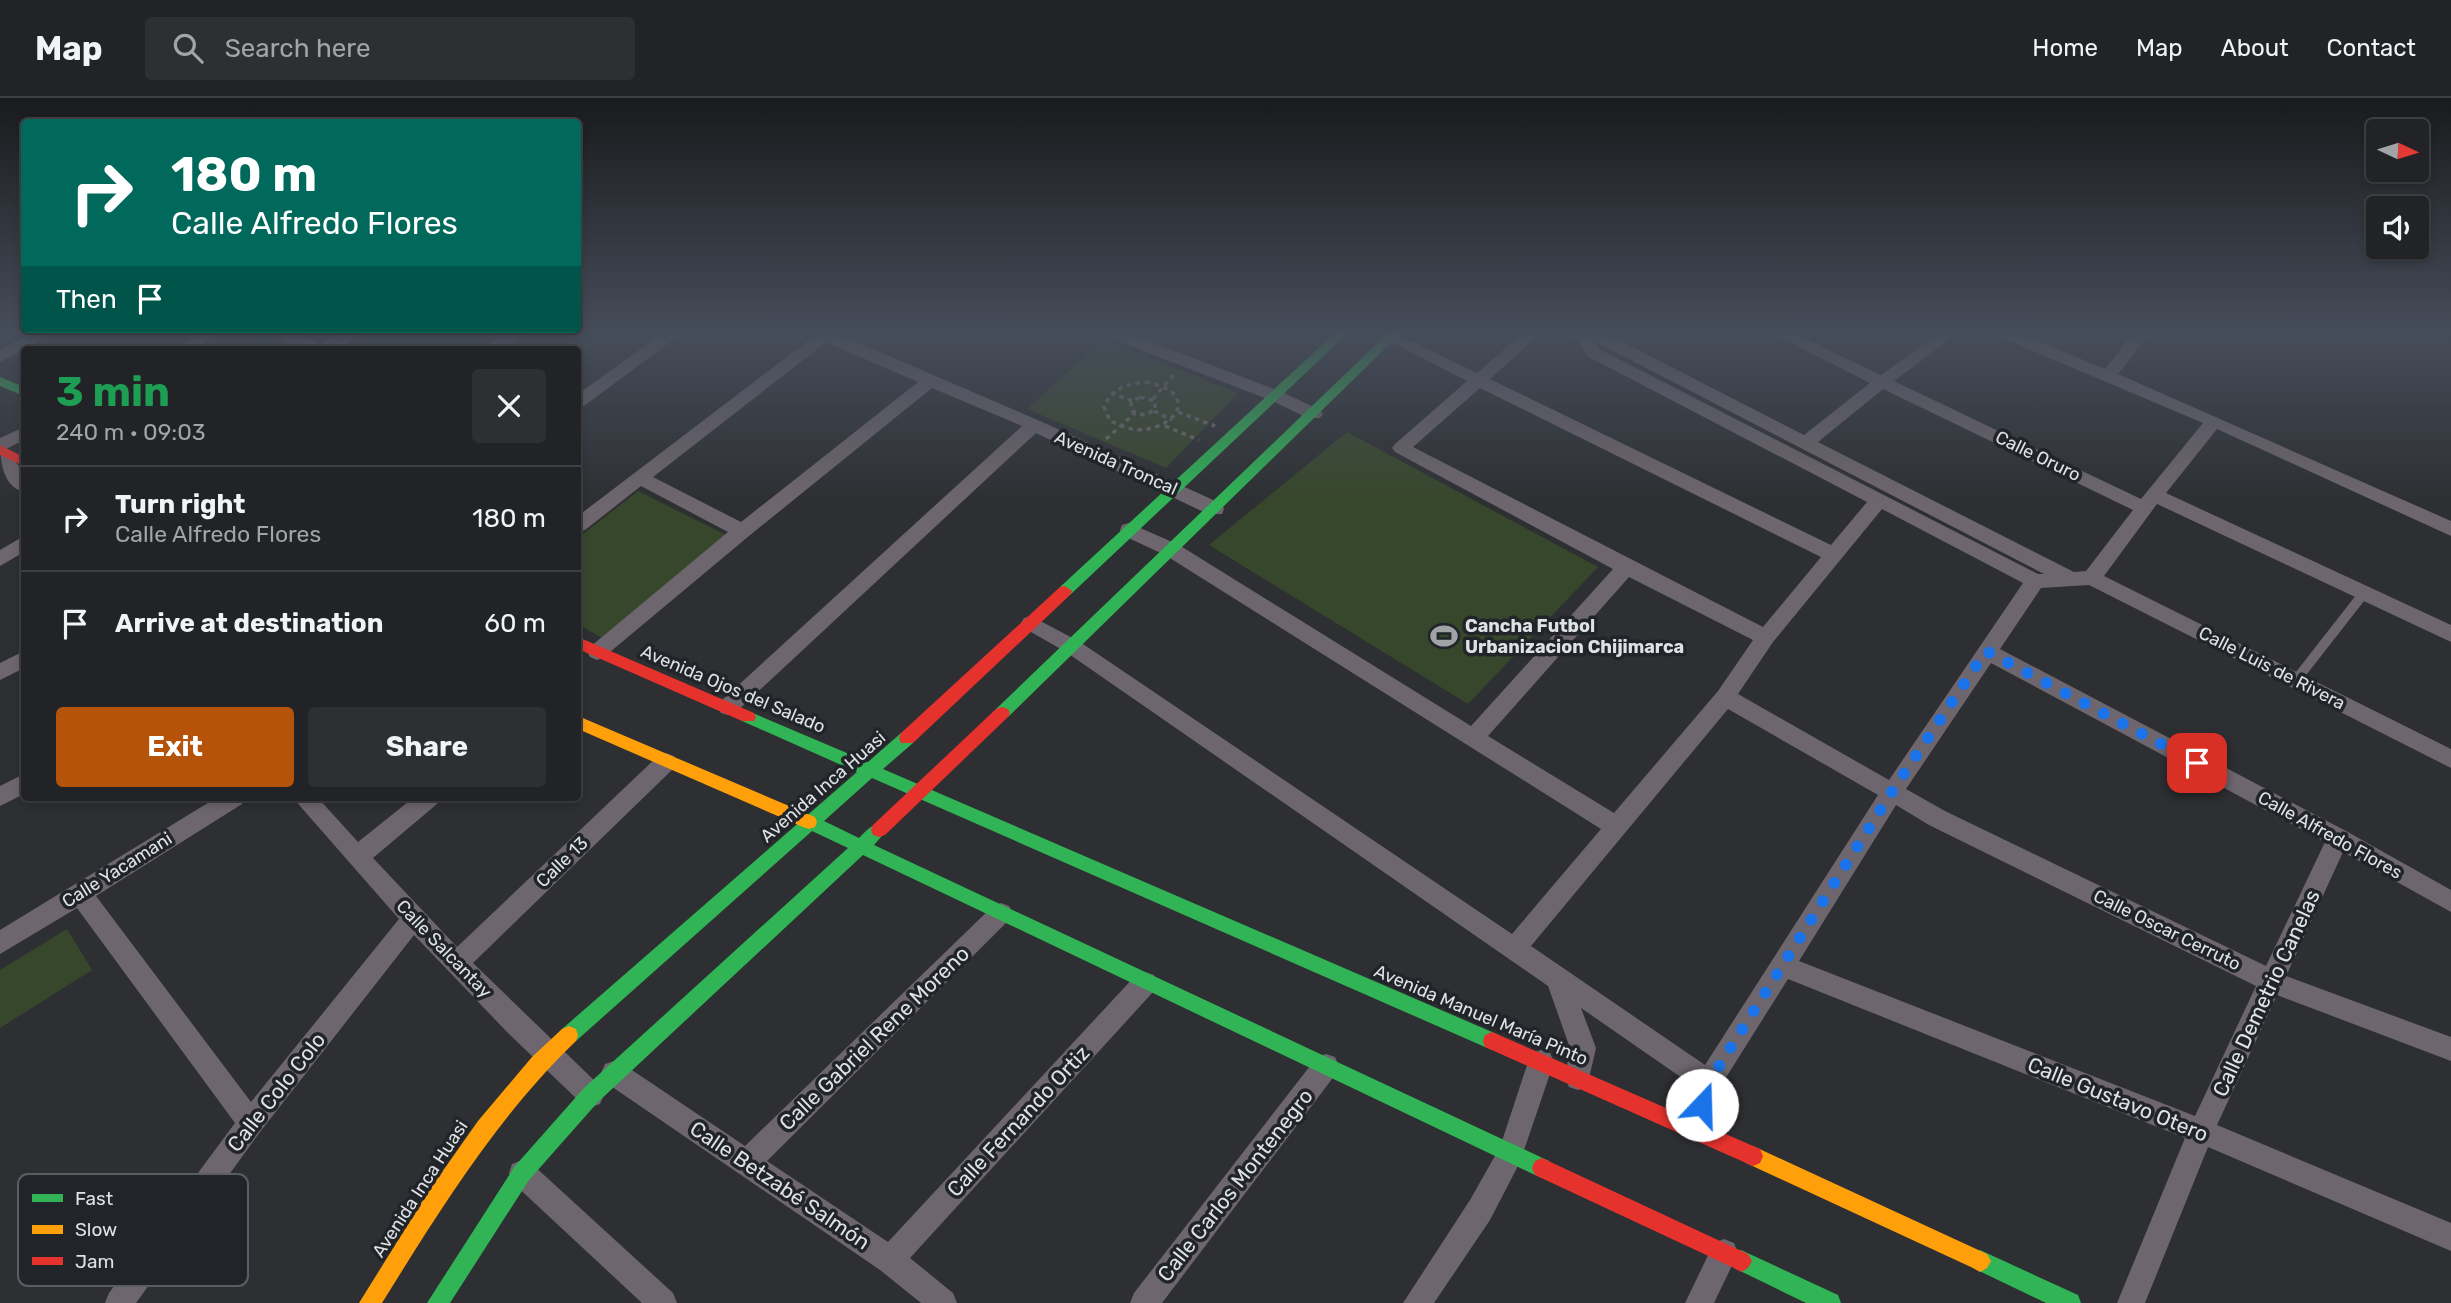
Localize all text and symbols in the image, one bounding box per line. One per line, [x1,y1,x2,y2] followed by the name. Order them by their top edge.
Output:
[145,17,635,80] search box
[35,29,103,68] text: Map
[169,29,207,67] icon: search
[225,33,370,64] text: Search here
[2032,34,2098,62] text: Home
[2136,34,2183,62] text: Map
[2221,34,2289,62] text: About
[2327,34,2416,62] text: Contact
[2366,119,2429,182] north arrow
[2366,119,2429,259] map controls
[171,145,317,203] text: 180 m
[56,147,147,238] icon: right
[2366,196,2429,259] button: sound
[171,204,458,242] text: Calle Alfredo Flores
[131,280,169,318] icon: arrive
[56,284,117,315] text: Then
[56,367,170,417] text: 3 min
[472,369,546,443] button: close
[56,418,206,446] text: 240 m · 09:03
[1051,426,1181,500] street label: Avenida Troncal
[1992,426,2084,486] street label: Calle Oruro
[115,489,245,520] text: Turn right
[56,500,94,538] icon: right
[472,503,546,534] text: 180 m
[115,520,321,548] text: Calle Alfredo Flores
[56,605,94,643] icon: arrive
[115,608,383,639] text: Arrive at destination
[484,608,546,639] text: 60 m
[1465,615,1684,658] place label: Cancha Futbol Urbanizacion Chijimarca
[1429,621,1459,651] sports icon: Cancha Futbol Urbanizacion Chijimarca
[2195,622,2349,714] street label: Calle Luis de Rivera
[637,640,829,738] street label: Avenida Ojos del Salado
[56,707,294,787] button: Exit
[308,707,546,787] button: Share
[756,727,890,847] street label: Avenida Inca Huasi
[2167,733,2227,793] pin
[2178,744,2216,782] icon: arrive
[2254,786,2406,884] street label: Calle Alfredo Flores
[58,827,176,913] street label: Calle Yacamani
[531,832,593,892] street label: Calle 13
[2090,885,2244,975] street label: Calle Oscar Cerruto
[2207,886,2325,1100] street label: Calle Demetrio Canelas
[392,895,496,1003] street label: Calle Salcantay
[774,941,974,1135] street label: Calle Gabriel Rene Moreno
[1371,960,1591,1070] street label: Avenida Manuel María Pinto
[222,1027,330,1157] street label: Calle Colo Colo
[942,1040,1094,1202] street label: Calle Fernando Ortiz
[2024,1051,2212,1147] street label: Calle Gustavo Otero
[1665,1068,1739,1142] position arrow
[1152,1084,1318,1286] street label: Calle Carlos Montenegro
[685,1115,875,1255] street label: Calle Betzabé Salmón
[368,1116,472,1262] street label: Avenida Inca Huasi
[18,1174,248,1286] legend
[75,1187,114,1210] text: Fast
[75,1218,117,1241] text: Slow
[75,1250,114,1273] text: Jam

